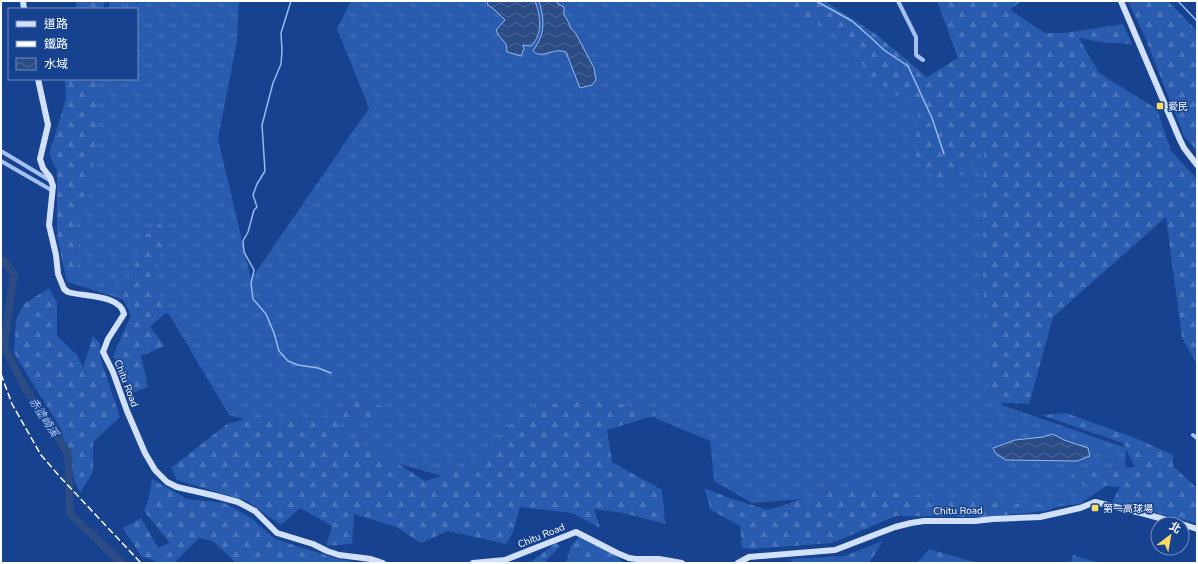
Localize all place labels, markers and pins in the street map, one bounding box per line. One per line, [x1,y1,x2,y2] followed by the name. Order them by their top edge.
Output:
[1168,100,1188,114] place label: 愛民
[1155,101,1165,111] marker: 愛民
[1103,502,1153,516] place label: 第一高球場
[1090,503,1100,513] marker: 第一高球場

